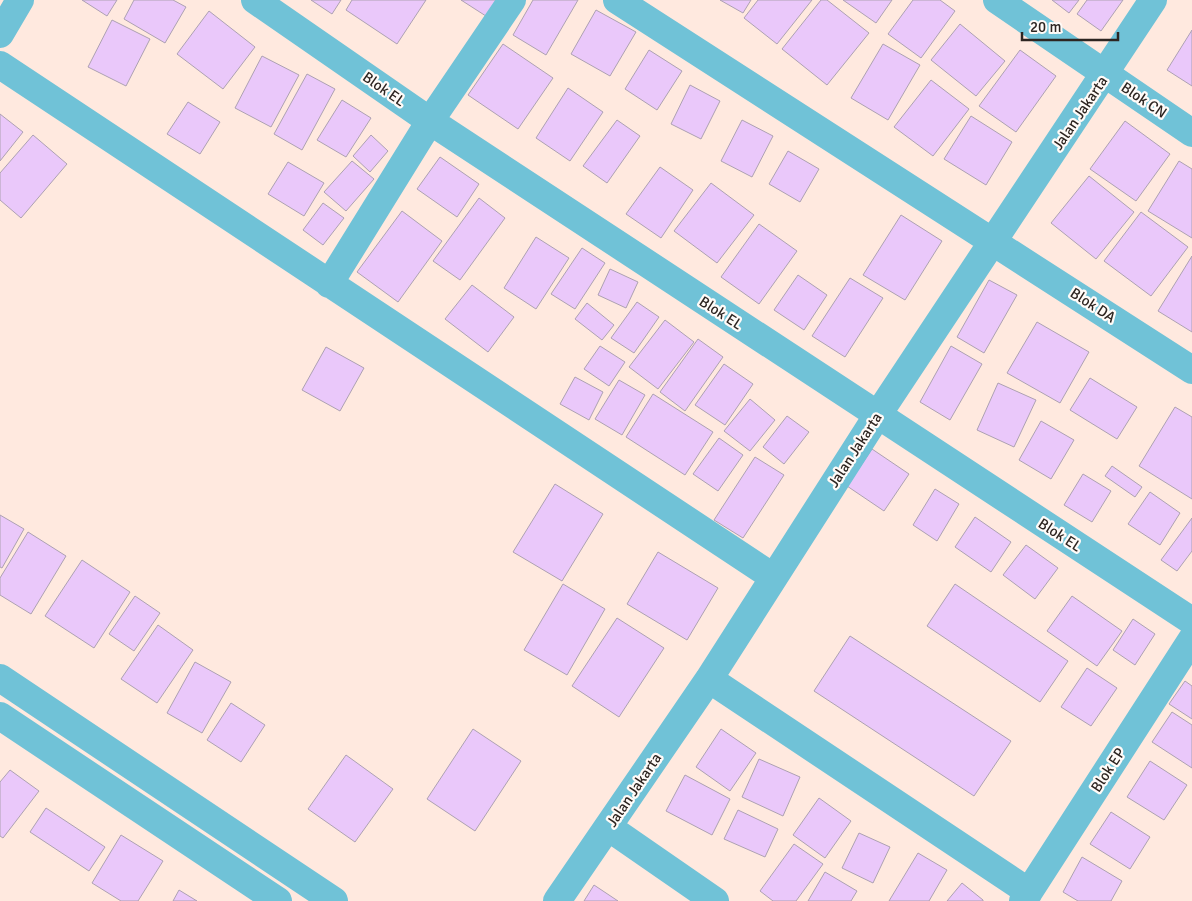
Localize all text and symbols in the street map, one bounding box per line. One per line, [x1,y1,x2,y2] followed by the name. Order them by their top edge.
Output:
[1022,10,1118,42] scale bar
[1030,18,1061,36] text: 20 m
[359,68,409,110] street label: Blok EL
[1049,73,1111,153] street label: Jalan Jakarta
[1118,78,1170,122] street label: Blok CN
[1067,284,1119,326] street label: Blok DA
[696,292,746,334] street label: Blok EL
[824,409,886,491] street label: Jalan Jakarta
[1035,514,1085,556] street label: Blok EL
[1087,745,1129,795] street label: Blok EP
[603,750,665,830] street label: Jalan Jakarta

